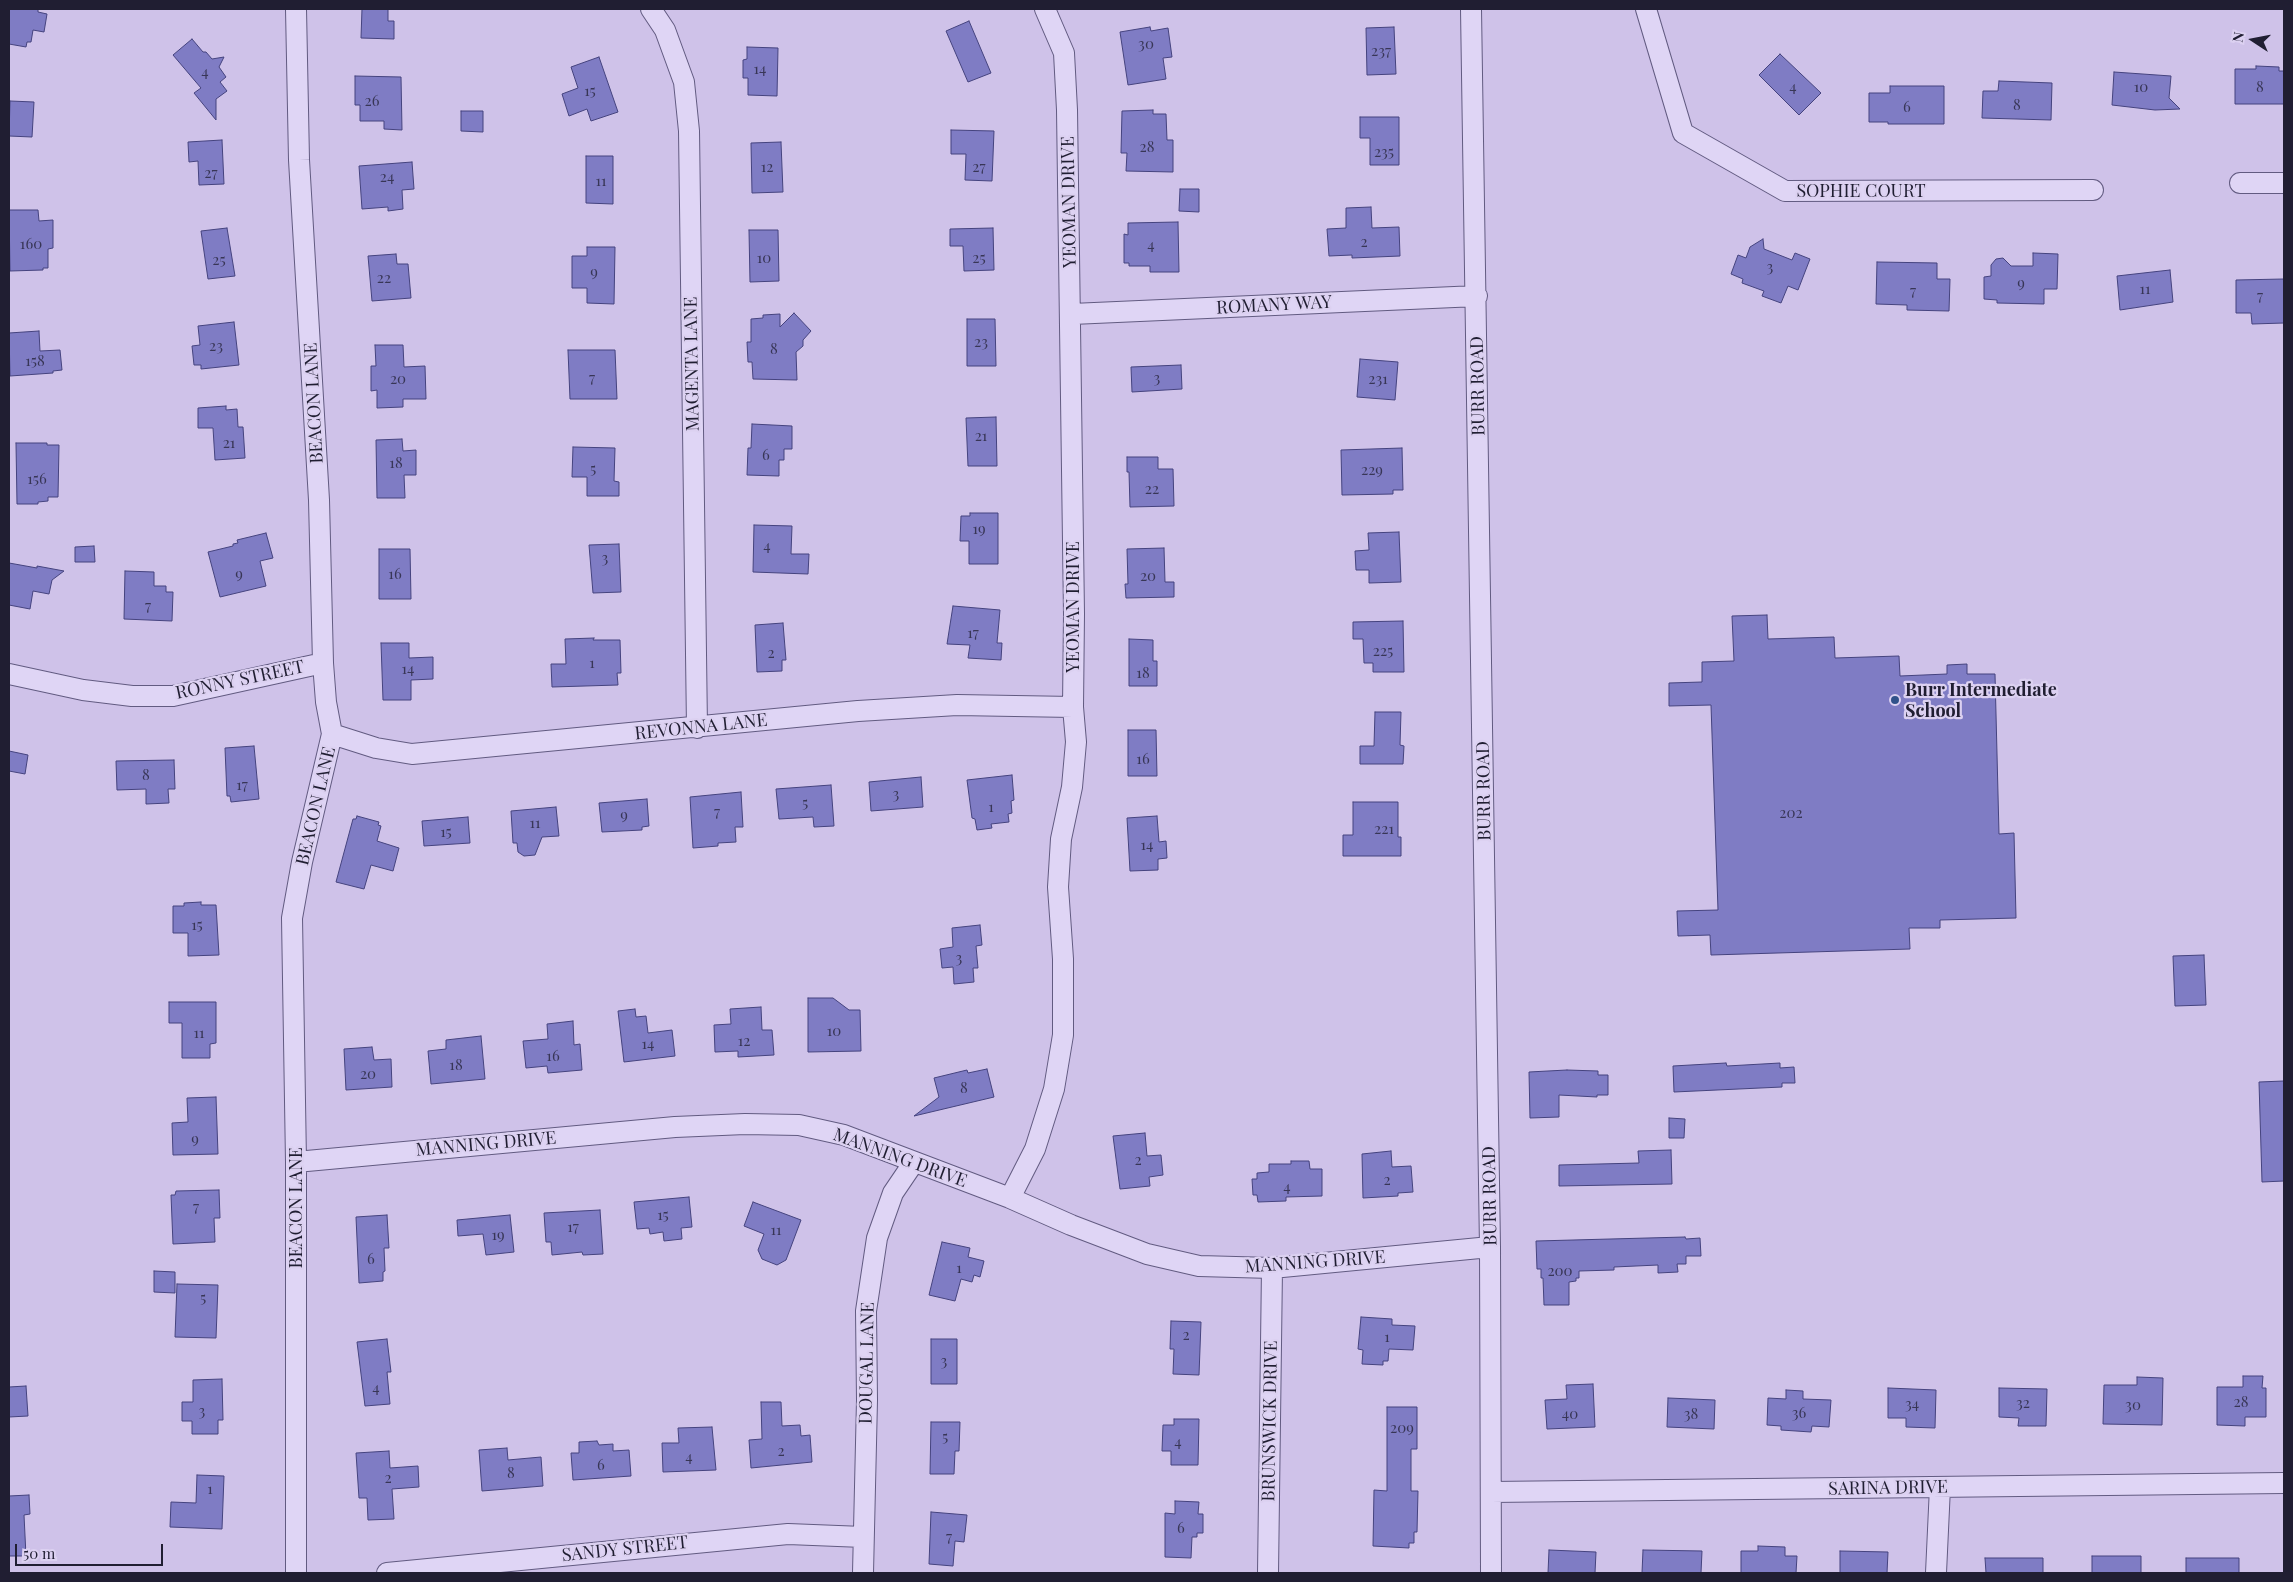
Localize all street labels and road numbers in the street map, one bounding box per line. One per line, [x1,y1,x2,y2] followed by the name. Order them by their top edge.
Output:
[1057,136,1081,268] street label: YEOMAN DRIVE
[1796,180,1926,202] street label: SOPHIE COURT
[1216,291,1332,319] street label: ROMANY WAY
[680,297,704,431] street label: MAGENTA LANE
[1466,336,1490,436] street label: BURR ROAD
[300,342,328,464] street label: BEACON LANE
[1062,541,1084,673] street label: YEOMAN DRIVE
[174,656,306,704] street label: RONNY STREET
[634,709,768,745] street label: REVONNA LANE
[1472,741,1496,841] street label: BURR ROAD
[292,745,340,867] street label: BEACON LANE
[830,1124,970,1192] street label: MANNING DRIVE
[415,1127,557,1161] street label: MANNING DRIVE
[1478,1146,1502,1246] street label: BURR ROAD
[285,1147,307,1269] street label: BEACON LANE
[1244,1246,1386,1278] street label: MANNING DRIVE
[855,1302,879,1424] street label: DOUGAL LANE
[1258,1340,1282,1502] street label: BRUNSWICK DRIVE
[1828,1476,1948,1500] street label: SARINA DRIVE
[561,1532,689,1566] street label: SANDY STREET

